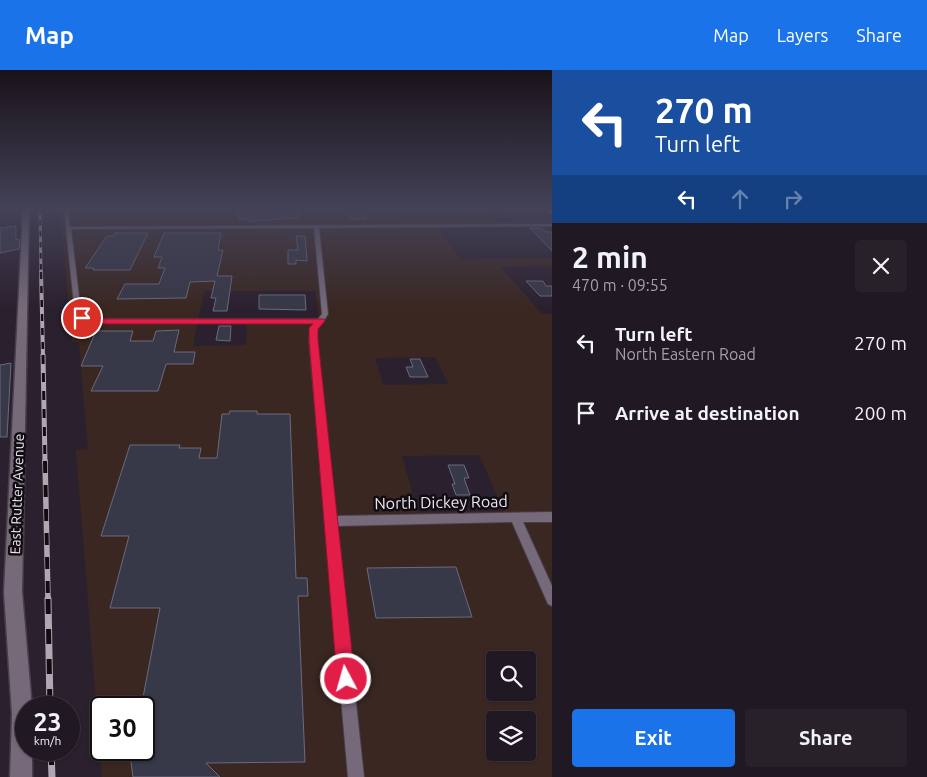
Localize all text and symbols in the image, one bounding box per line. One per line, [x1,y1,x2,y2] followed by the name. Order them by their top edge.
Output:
[25,22,74,49] text: Map
[713,25,749,45] text: Map
[777,25,828,45] text: Layers
[856,25,902,45] text: Share
[572,90,637,155] icon: left
[655,90,753,130] text: 270 m
[655,131,740,156] text: Turn left
[673,185,701,213] icon: left
[726,185,754,213] icon: ahead
[779,185,807,213] icon: right
[572,240,648,274] text: 2 min
[855,240,907,292] button: close
[572,276,668,294] text: 470 m · 09:55
[61,297,103,339] pin
[68,304,96,332] icon: arrive
[615,323,693,345] text: Turn left
[572,329,600,357] icon: left
[854,332,907,354] text: 270 m
[615,345,756,363] text: North Eastern Road
[572,399,600,427] icon: arrive
[615,402,800,424] text: Arrive at destination
[854,402,907,424] text: 200 m
[7,433,27,555] street label: East Rutter Avenue
[374,492,508,512] street label: North Dickey Road
[486,651,536,761] map controls
[486,651,536,701] button: search
[319,652,371,704] position arrow
[90,696,155,761] speed limit sign: 30
[33,708,62,736] text: 23
[572,709,735,767] button: Exit
[745,709,907,767] button: Share
[486,711,536,761] button: layers
[34,734,61,747] text: km/h

